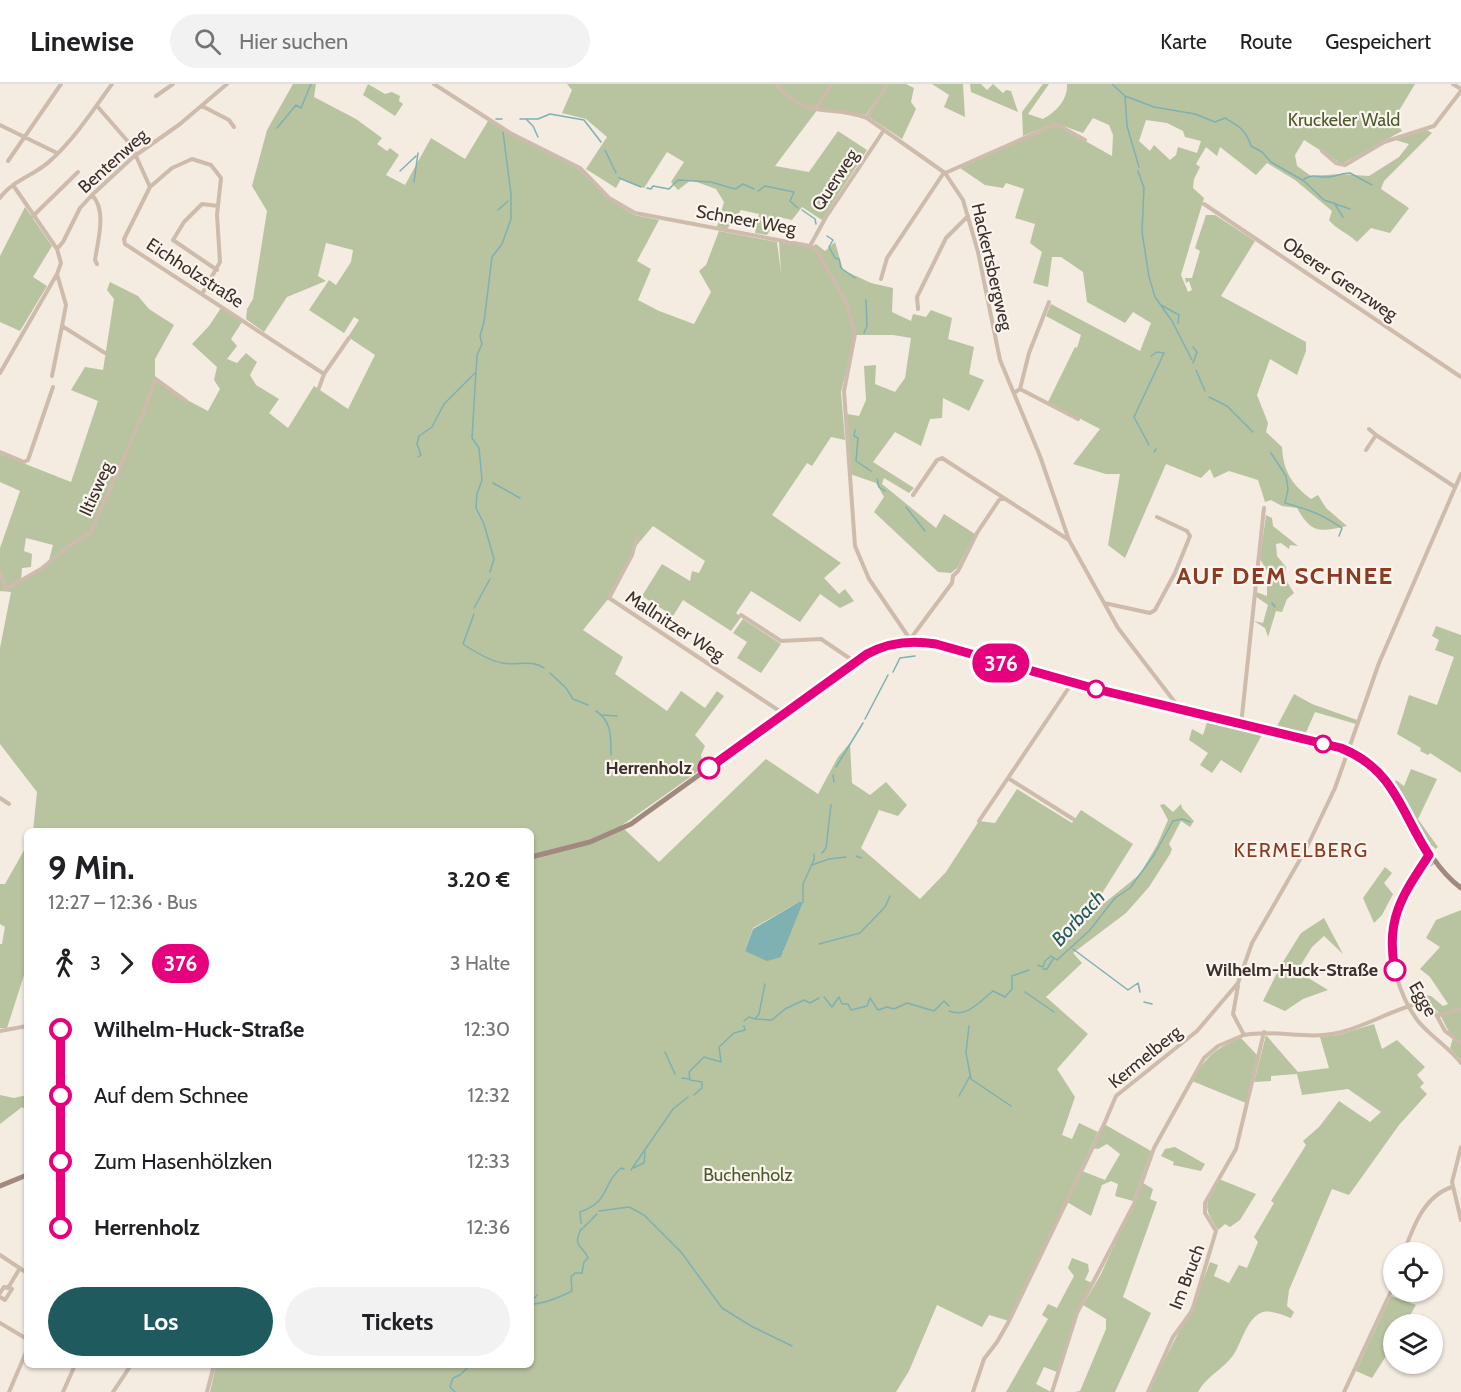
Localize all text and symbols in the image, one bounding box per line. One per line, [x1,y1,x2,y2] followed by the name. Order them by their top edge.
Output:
[170,14,590,68] search box
[30,24,134,58] text: Linewise
[191,25,224,58] icon: search
[239,28,348,55] text: Hier suchen
[1160,29,1207,54] text: Karte
[1240,29,1292,54] text: Route
[1325,29,1431,54] text: Gespeichert
[1288,109,1400,131] park label: Kruckeler Wald
[74,123,153,198] street label: Bentenweg
[807,144,864,215] street label: Querweg
[694,200,799,240] street label: Schneer Weg
[967,201,1018,334] street label: Hackertsbergweg
[1278,232,1402,326] street label: Oberer Grenzweg
[142,233,248,313] street label: Eichholzstraße
[74,458,118,520] street label: Iltisweg
[1176,561,1394,590] district label: AUF DEM SCHNEE
[621,586,729,667] street label: Mallnitzer Weg
[966,644,1036,682] line badge: 376
[984,651,1018,676] text: 376
[1087,680,1105,698] unlabelled marker
[1314,735,1332,753] unlabelled marker
[606,757,692,779] place label: Herrenholz
[698,757,720,779] marker: Herrenholz
[1233,838,1369,862] district label: KERMELBERG
[48,847,135,887] text: 9 Min.
[447,866,510,893] text: 3.20 €
[1046,885,1110,951] water label: Borbach
[48,890,197,914] text: 12:27 – 12:36 · Bus
[48,947,81,980] icon: walk
[110,947,143,980] icon: forward
[90,951,101,975] text: 3
[164,951,197,976] text: 376
[450,951,510,975] text: 3 Halte
[1206,959,1378,981] place label: Wilhelm-Huck-Straße
[1384,959,1406,981] marker: Wilhelm-Huck-Straße
[1404,978,1442,1020] street label: Egge
[94,1016,304,1043] text: Wilhelm-Huck-Straße
[464,1017,510,1041] text: 12:30
[1104,1020,1187,1093] street label: Kermelberg
[94,1082,248,1109] text: Auf dem Schnee
[468,1083,510,1107] text: 12:32
[94,1148,272,1175] text: Zum Hasenhölzken
[467,1149,510,1173] text: 12:33
[703,1164,793,1186] park label: Buchenholz
[94,1214,200,1241] text: Herrenholz
[467,1215,510,1239] text: 12:36
[1165,1241,1209,1313] street label: Im Bruch
[1383,1242,1443,1374] map controls
[1383,1242,1443,1302] button: locate
[48,1287,273,1356] button: Los
[285,1287,510,1356] button: Tickets
[1383,1314,1443,1374] button: layers

